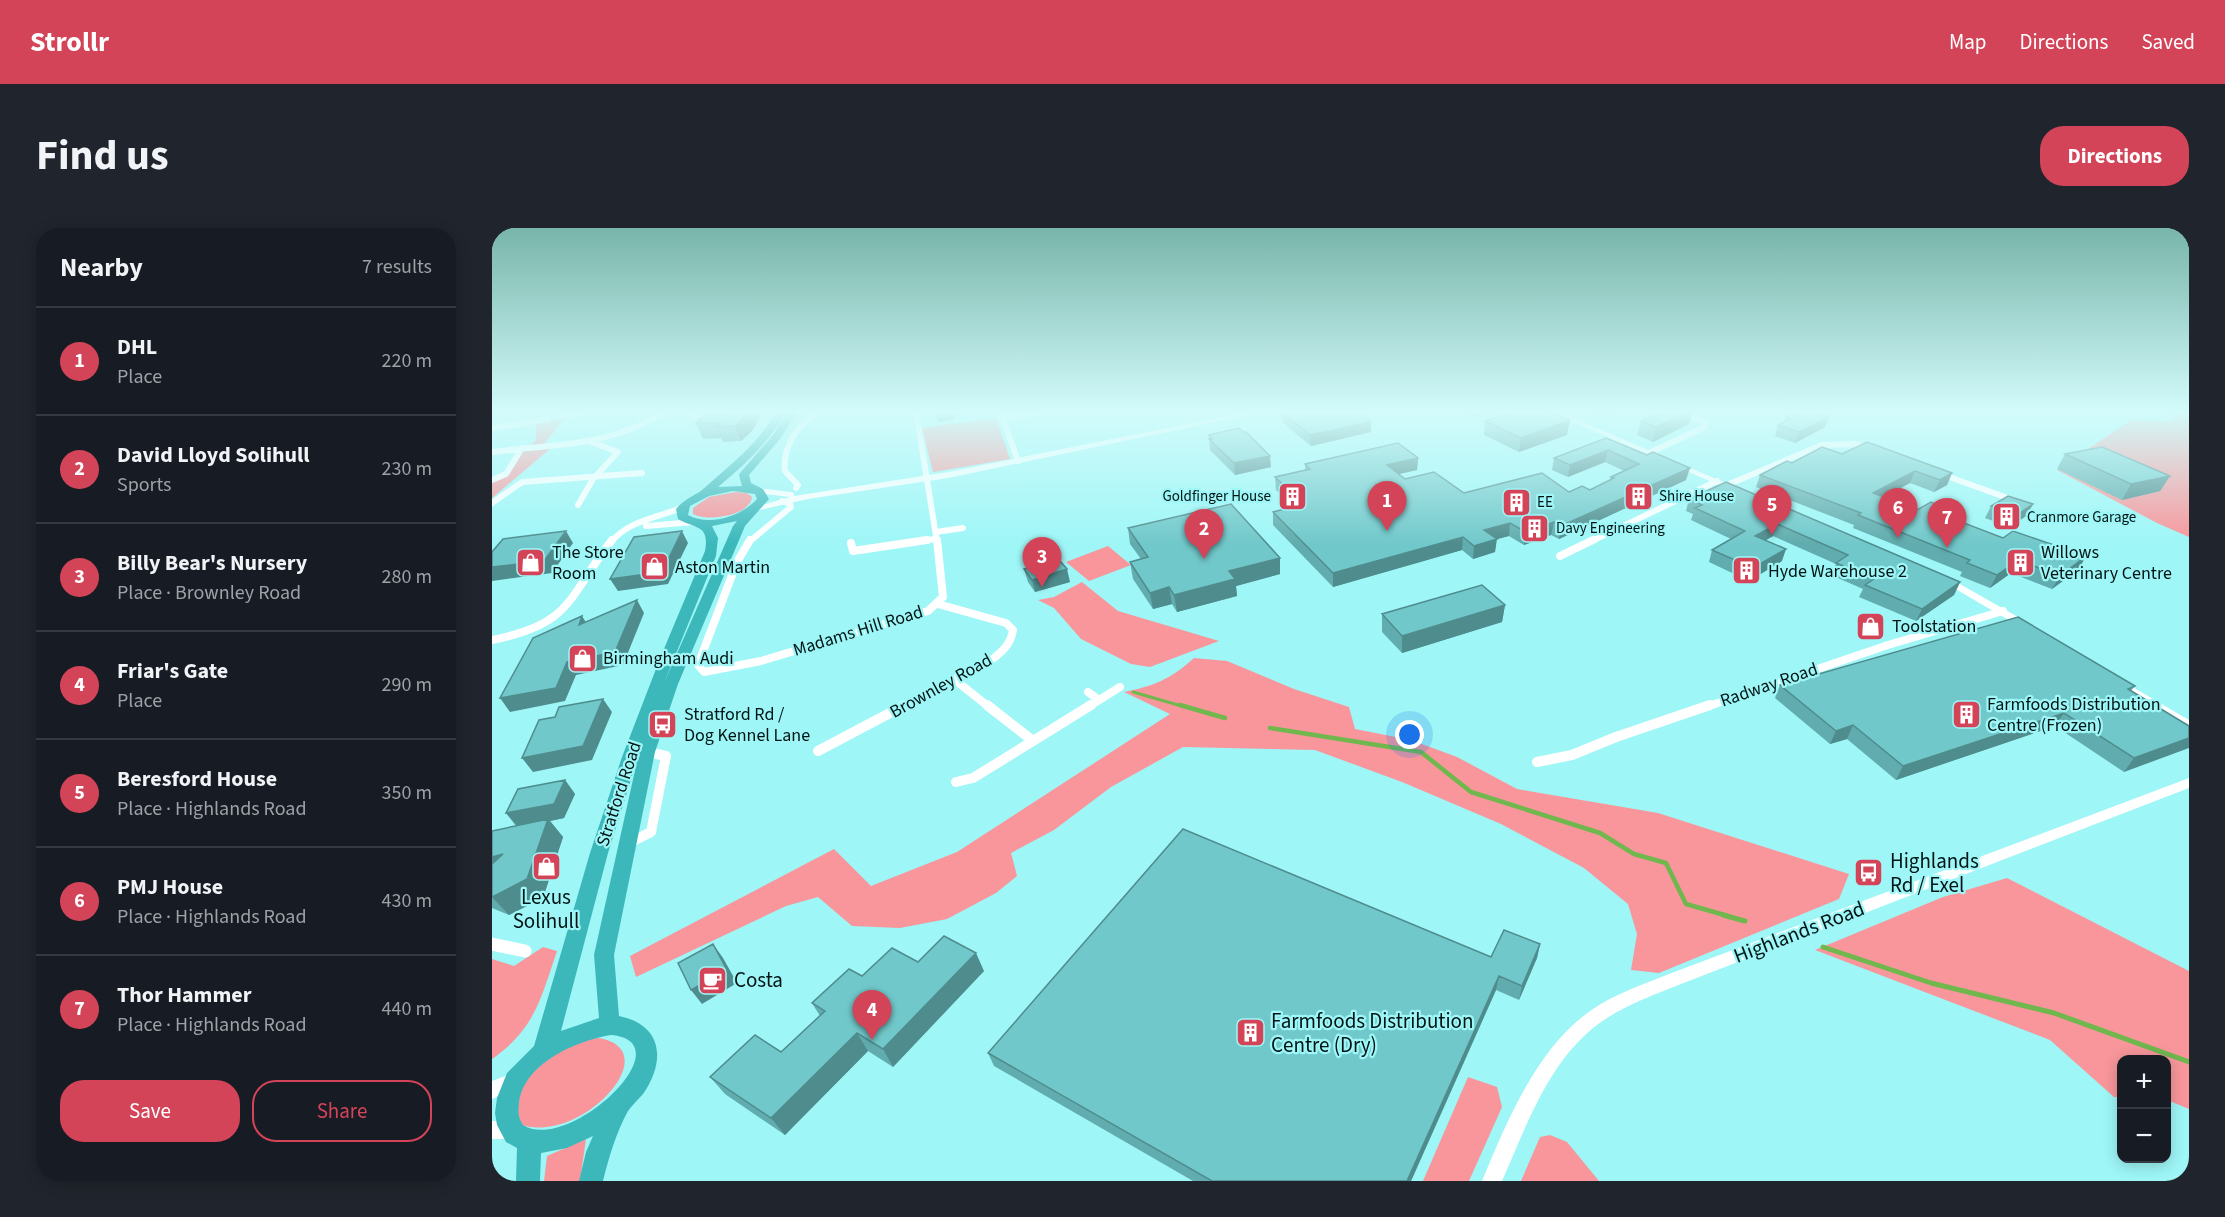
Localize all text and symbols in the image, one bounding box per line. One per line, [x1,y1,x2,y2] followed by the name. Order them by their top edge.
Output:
[30,22,109,62] text: Strollr
[1949,27,1987,57] text: Map
[2020,27,2108,57] text: Directions
[2141,27,2195,57] text: Saved
[36,126,169,186] text: Find us
[2040,126,2189,186] button: Directions
[60,249,143,286] text: Nearby
[362,253,432,281] text: 7 results
[117,331,157,363] text: DHL
[74,347,85,375] text: 1
[382,347,432,375] text: 220 m
[117,363,162,391] text: Place
[117,439,310,471] text: David Lloyd Solihull
[74,455,85,483] text: 2
[382,455,432,483] text: 230 m
[117,471,172,499] text: Sports
[1276,480,1308,512] building icon: Goldfinger House
[1622,480,1654,512] building icon: Shire House
[1368,482,1406,531] pin: 1
[1162,486,1271,507] place label: Goldfinger House
[1500,486,1532,518] building icon: EE
[1659,486,1734,507] place label: Shire House
[1752,486,1792,535] pin: 5
[1878,488,1918,538] pin: 6
[1537,492,1553,513] place label: EE
[1928,498,1966,548] pin: 7
[1990,501,2022,533] building icon: Cranmore Garage
[2027,507,2136,528] place label: Cranmore Garage
[1184,510,1224,559] pin: 2
[1519,512,1551,544] building icon: Davy Engineering
[1556,518,1665,539] place label: Davy Engineering
[1022,538,1062,587] pin: 3
[552,540,624,586] place label: The Store Room
[2041,540,2172,586] place label: Willows Veterinary Centre
[515,546,547,578] shop icon: The Store Room
[2004,546,2036,578] building icon: Willows Veterinary Centre
[117,547,307,579] text: Billy Bear's Nursery
[638,551,670,583] shop icon: Aston Martin
[675,555,770,580] place label: Aston Martin
[1731,555,1763,587] building icon: Hyde Warehouse 2
[1768,559,1907,584] place label: Hyde Warehouse 2
[74,563,85,591] text: 3
[382,563,432,591] text: 280 m
[117,579,301,607] text: Place · Brownley Road
[790,599,926,663] street label: Madams Hill Road
[1855,610,1887,642] shop icon: Toolstation
[1892,614,1976,639] place label: Toolstation
[566,642,598,674] shop icon: Birmingham Audi
[603,646,734,671] place label: Birmingham Audi
[885,648,997,724] street label: Brownley Road
[117,655,228,687] text: Friar's Gate
[1717,657,1821,713] street label: Radway Road
[74,671,85,699] text: 4
[382,671,432,699] text: 290 m
[117,687,162,715] text: Place
[1987,692,2161,738] place label: Farmfoods Distribution Centre (Frozen)
[1950,698,1982,730] building icon: Farmfoods Distribution Centre (Frozen)
[684,702,810,748] place label: Stratford Rd / Dog Kennel Lane
[647,708,679,740] bus stop icon: Stratford Rd / Dog Kennel Lane
[1395,720,1424,749] your location
[590,738,648,850] street label: Stratford Road
[117,763,277,795] text: Beresford House
[74,779,85,807] text: 5
[382,779,432,807] text: 350 m
[117,795,307,823] text: Place · Highlands Road
[1890,846,1979,900] place label: Highlands Rd / Exel
[530,850,562,882] shop icon: Lexus Solihull
[1853,857,1885,889] bus stop icon: Highlands Rd / Exel
[117,871,223,903] text: PMJ House
[513,882,579,936] place label: Lexus Solihull
[74,887,85,915] text: 6
[382,887,432,915] text: 430 m
[1729,893,1869,971] street label: Highlands Road
[117,903,307,931] text: Place · Highlands Road
[697,964,729,996] cafe icon: Costa
[734,965,783,995] place label: Costa
[117,979,251,1011] text: Thor Hammer
[852,990,892,1040] pin: 4
[74,995,85,1023] text: 7
[382,995,432,1023] text: 440 m
[1271,1006,1473,1060] place label: Farmfoods Distribution Centre (Dry)
[117,1011,307,1039] text: Place · Highlands Road
[1234,1017,1266,1049] building icon: Farmfoods Distribution Centre (Dry)
[2117,1055,2171,1163] map controls
[2117,1055,2171,1109] button: +
[60,1080,240,1142] button: Save
[252,1080,432,1142] button: Share
[2117,1109,2171,1163] button: −

